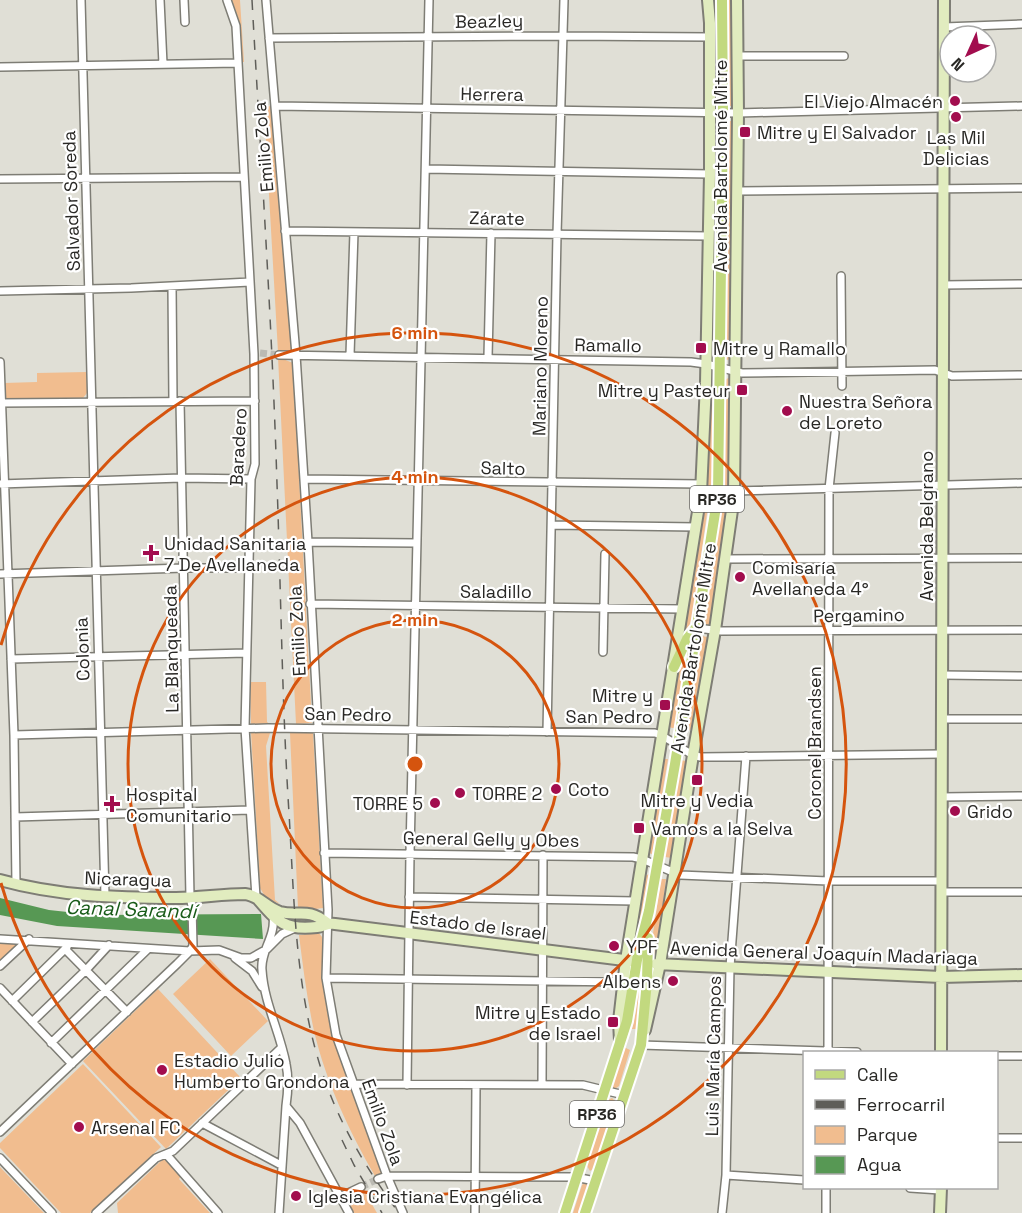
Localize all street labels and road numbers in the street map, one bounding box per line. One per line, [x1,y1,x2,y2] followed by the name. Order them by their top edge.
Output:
[455,9,523,33] street label: Beazley
[709,60,732,272] street label: Avenida Bartolomé Mitre
[460,82,524,106] street label: Herrera
[248,101,278,193] street label: Emilio Zola
[57,130,85,272] street label: Salvador Soreda
[469,206,525,230] street label: Zárate
[527,296,553,436] street label: Mariano Moreno
[574,333,642,357] street label: Ramallo
[224,407,252,487] street label: Baradero
[915,451,938,601] street label: Avenida Belgrano
[480,456,526,480] street label: Salto
[690,486,744,512] road number: RP36
[665,541,721,755] street label: Avenida Bartolomé Mitre
[460,580,532,603] street label: Saladillo
[158,585,184,713] street label: La Blanqueada
[283,585,311,677] street label: Emilio Zola
[813,603,905,627] street label: Pergamino
[69,617,95,681] street label: Colonia
[803,666,826,820] street label: Coronel Brandsen
[304,702,392,726] street label: San Pedro
[403,826,579,852] street label: General Gelly y Obes
[84,866,172,892] street label: Nicaragua
[408,905,548,945] street label: Estado de Israel
[670,936,978,970] street label: Avenida General Joaquín Madariaga
[700,975,726,1137] street label: Luis María Campos
[357,1076,409,1168] street label: Emilio Zola
[570,1101,624,1127] road number: RP36

